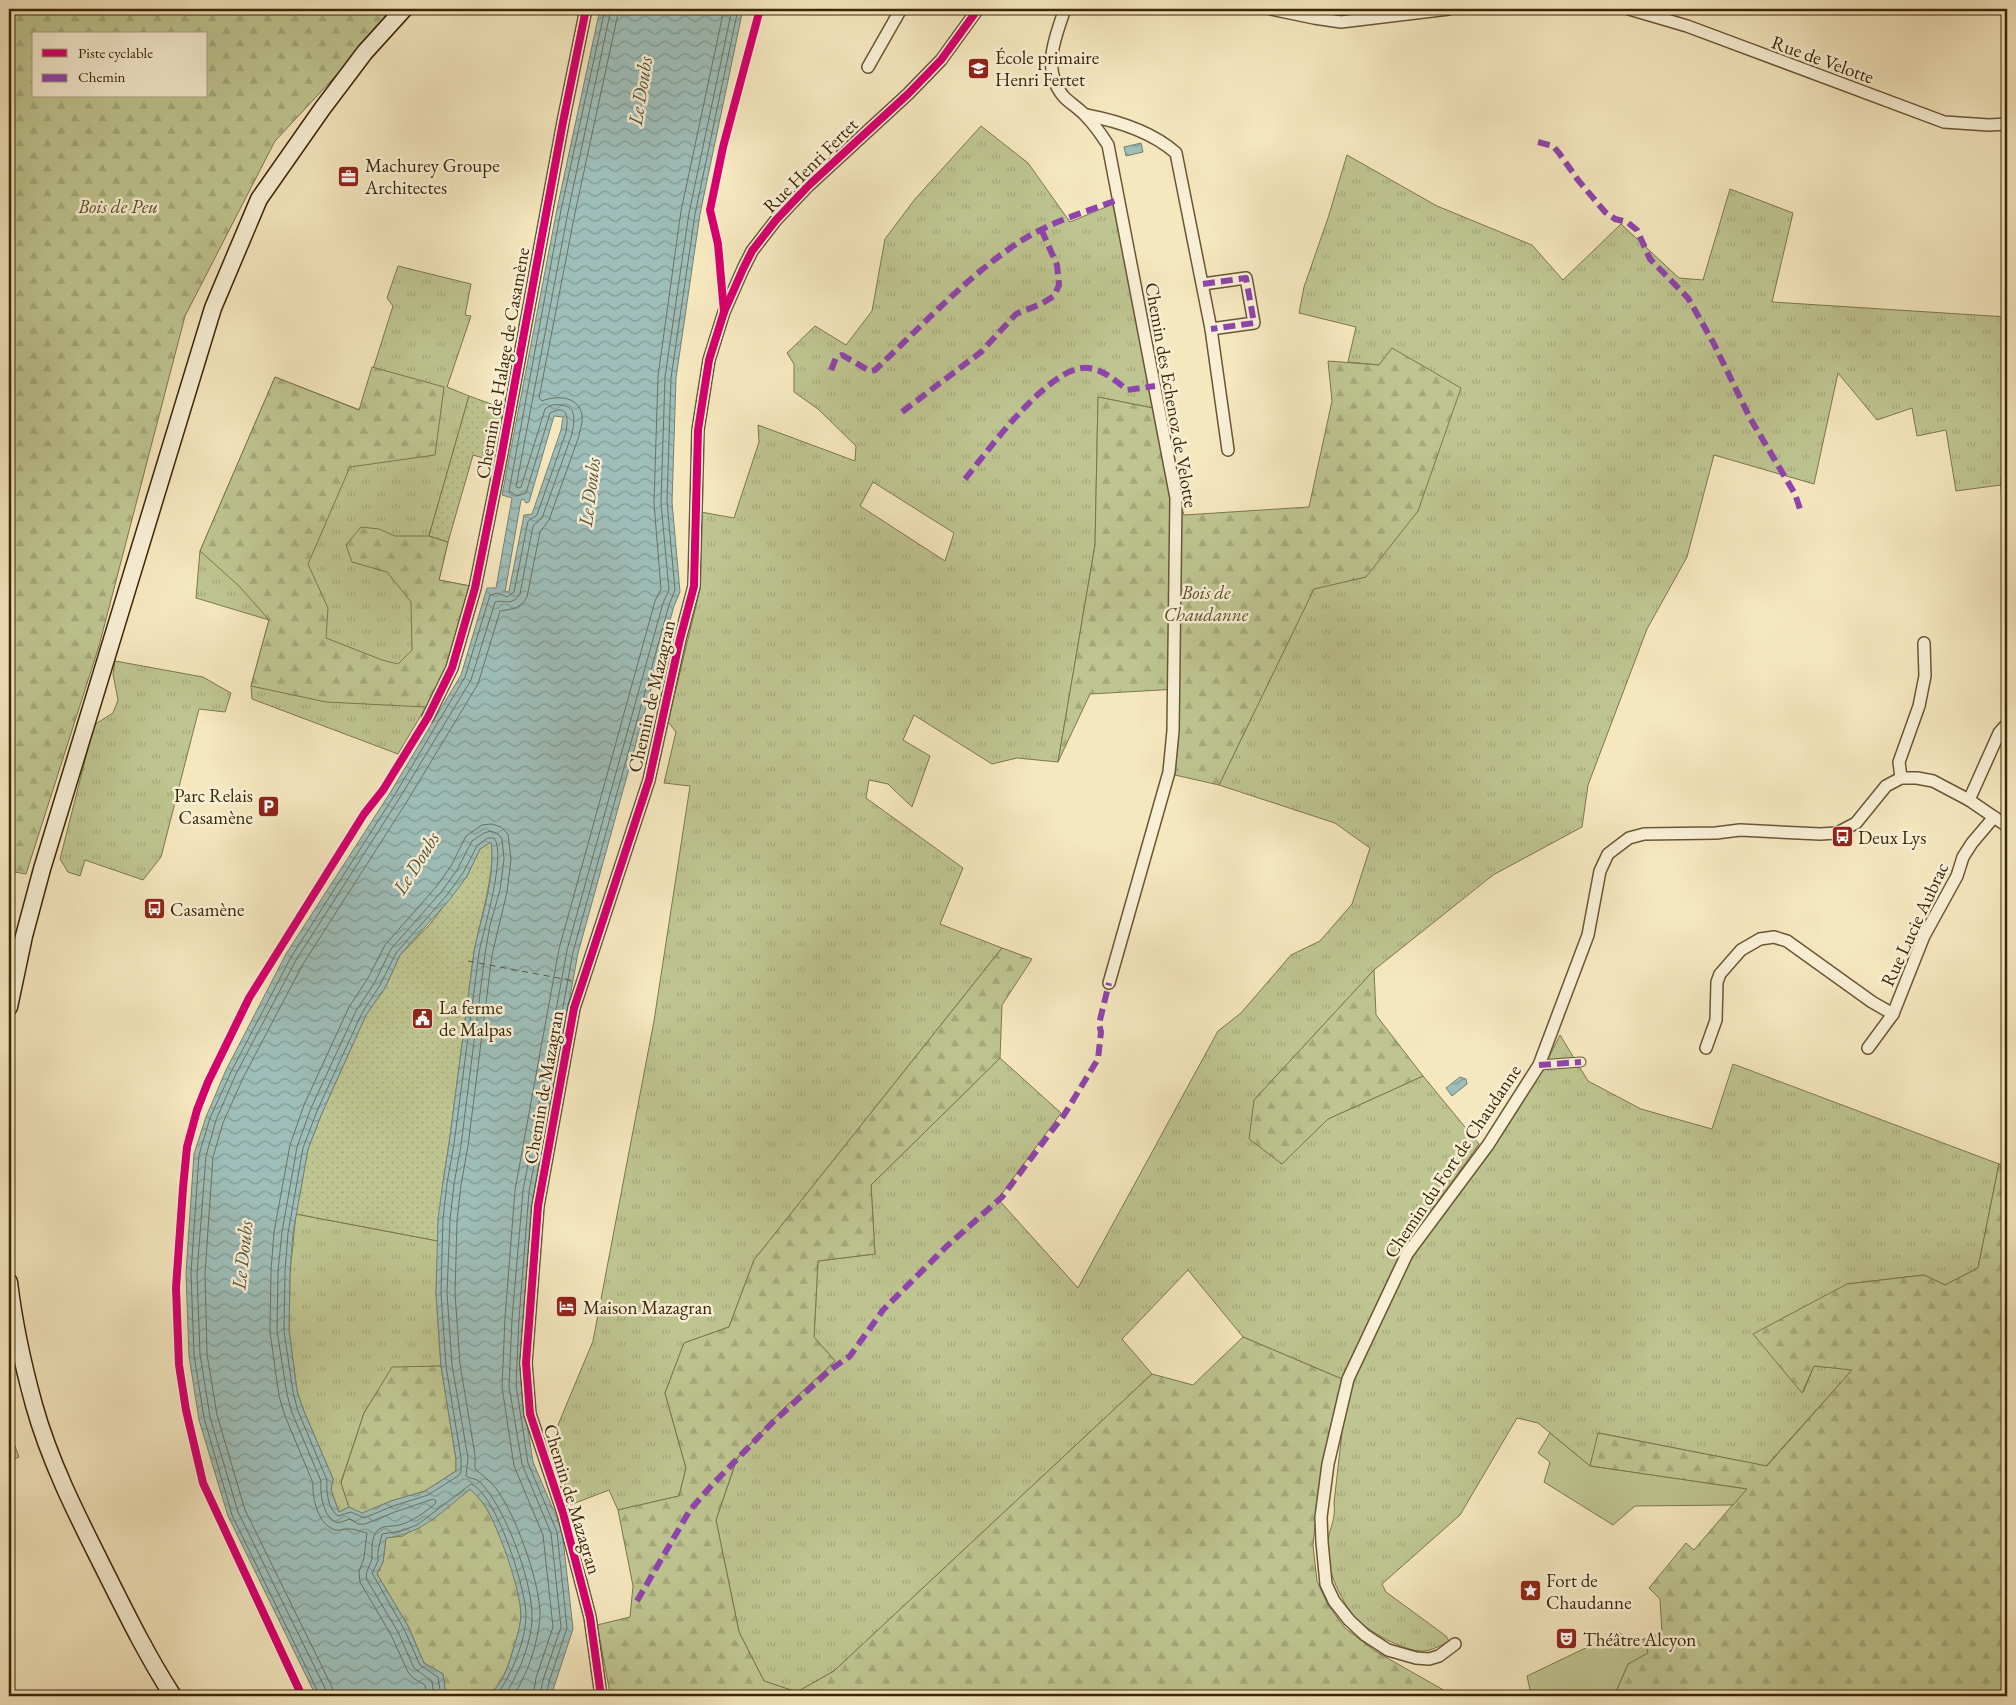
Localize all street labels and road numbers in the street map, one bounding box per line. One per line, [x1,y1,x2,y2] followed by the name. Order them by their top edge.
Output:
[1768,29,1877,90] street label: Rue de Velotte
[757,112,863,218] street label: Rue Henri Fertet
[470,245,535,481] street label: Chemin de Halage de Casamène
[1139,280,1204,510] street label: Chemin des Echenoz de Velotte
[622,617,681,775] street label: Chemin de Mazagran
[1875,858,1954,990] street label: Rue Lucie Aubrac
[518,1008,569,1166] street label: Chemin de Mazagran
[1378,1060,1527,1263] street label: Chemin du Fort de Chaudanne
[538,1421,607,1577] street label: Chemin de Mazagran

